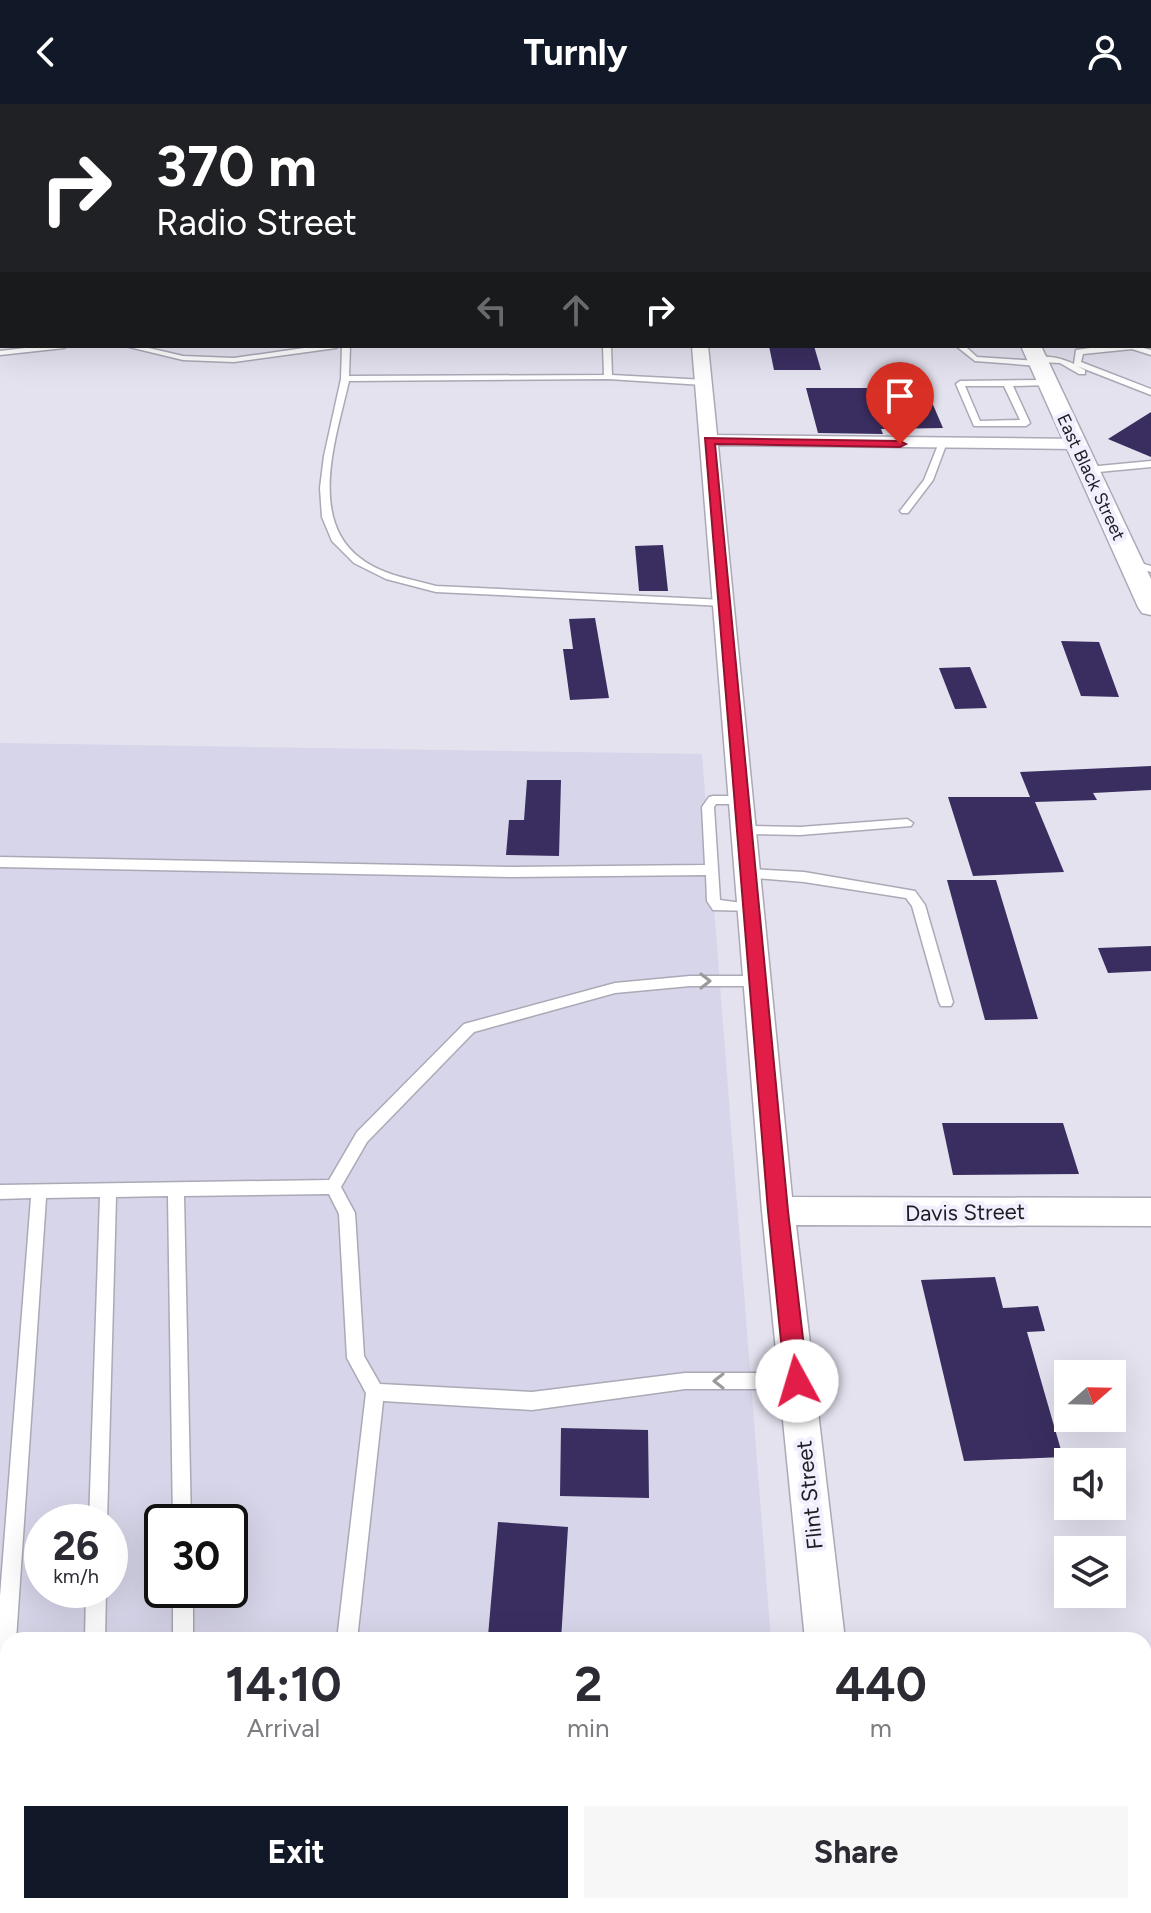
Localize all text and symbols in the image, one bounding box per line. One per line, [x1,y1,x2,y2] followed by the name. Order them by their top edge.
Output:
[24,30,68,74] icon: back
[1083,30,1127,74] icon: person
[524,31,627,74] text: Turnly
[156,133,317,200] text: 370 m
[24,136,128,240] icon: right
[156,201,357,244] text: Radio Street
[470,288,514,332] icon: left
[554,288,598,332] icon: ahead
[638,288,682,332] icon: right
[866,362,934,444] pin
[878,374,922,418] icon: arrive
[1052,410,1130,544] street label: East Black Street
[699,972,712,990] one-way arrow
[905,1198,1025,1227] street label: Davis Street
[755,1339,839,1423] position arrow
[1054,1360,1126,1432] north arrow
[1054,1360,1126,1608] map controls
[712,1372,725,1390] one-way arrow
[790,1439,829,1551] street label: Flint Street
[1054,1448,1126,1520] button: sound
[144,1504,248,1608] speed limit sign: 30
[53,1522,99,1570] text: 26
[1054,1536,1126,1608] button: layers
[53,1564,99,1588] text: km/h
[225,1655,342,1713] text: 14:10
[574,1655,602,1713] text: 2
[835,1655,927,1713] text: 440
[247,1712,320,1744] text: Arrival
[567,1712,610,1744] text: min
[870,1712,892,1744] text: m
[24,1806,568,1898] button: Exit
[584,1806,1128,1898] button: Share

